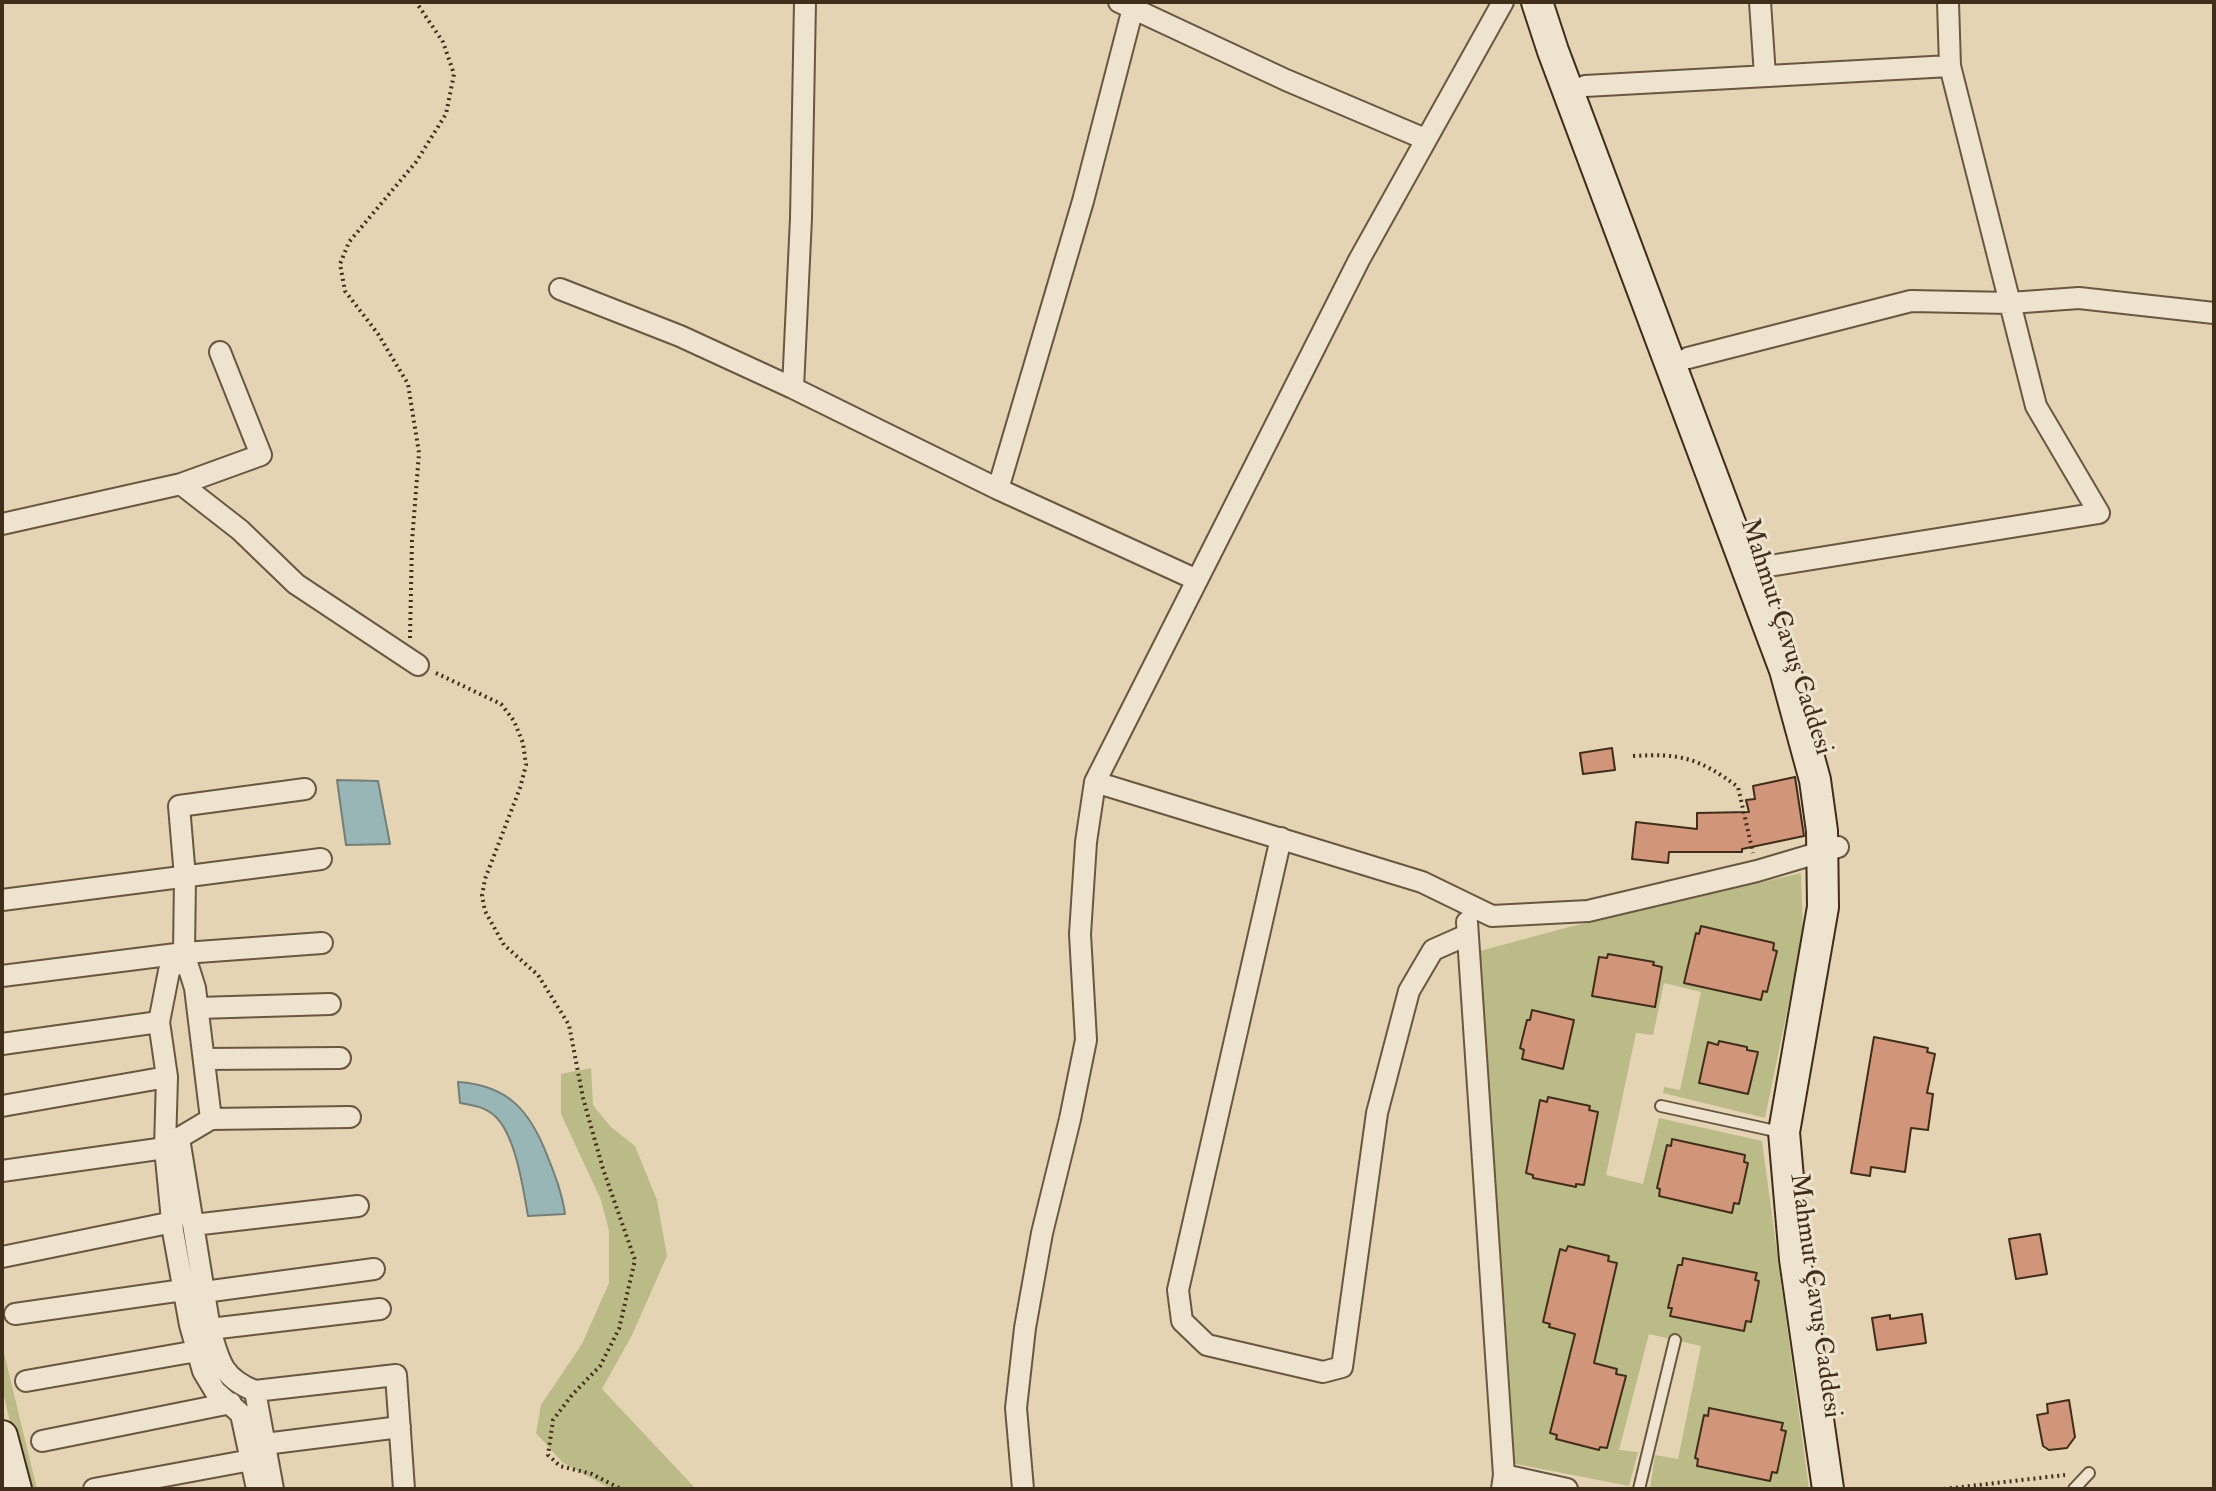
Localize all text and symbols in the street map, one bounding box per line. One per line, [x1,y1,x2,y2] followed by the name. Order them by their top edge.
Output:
[1732,515,1838,759] street label: Mahmut Çavuş Caddesi
[1781,1172,1847,1420] street label: Mahmut Çavuş Caddesi

